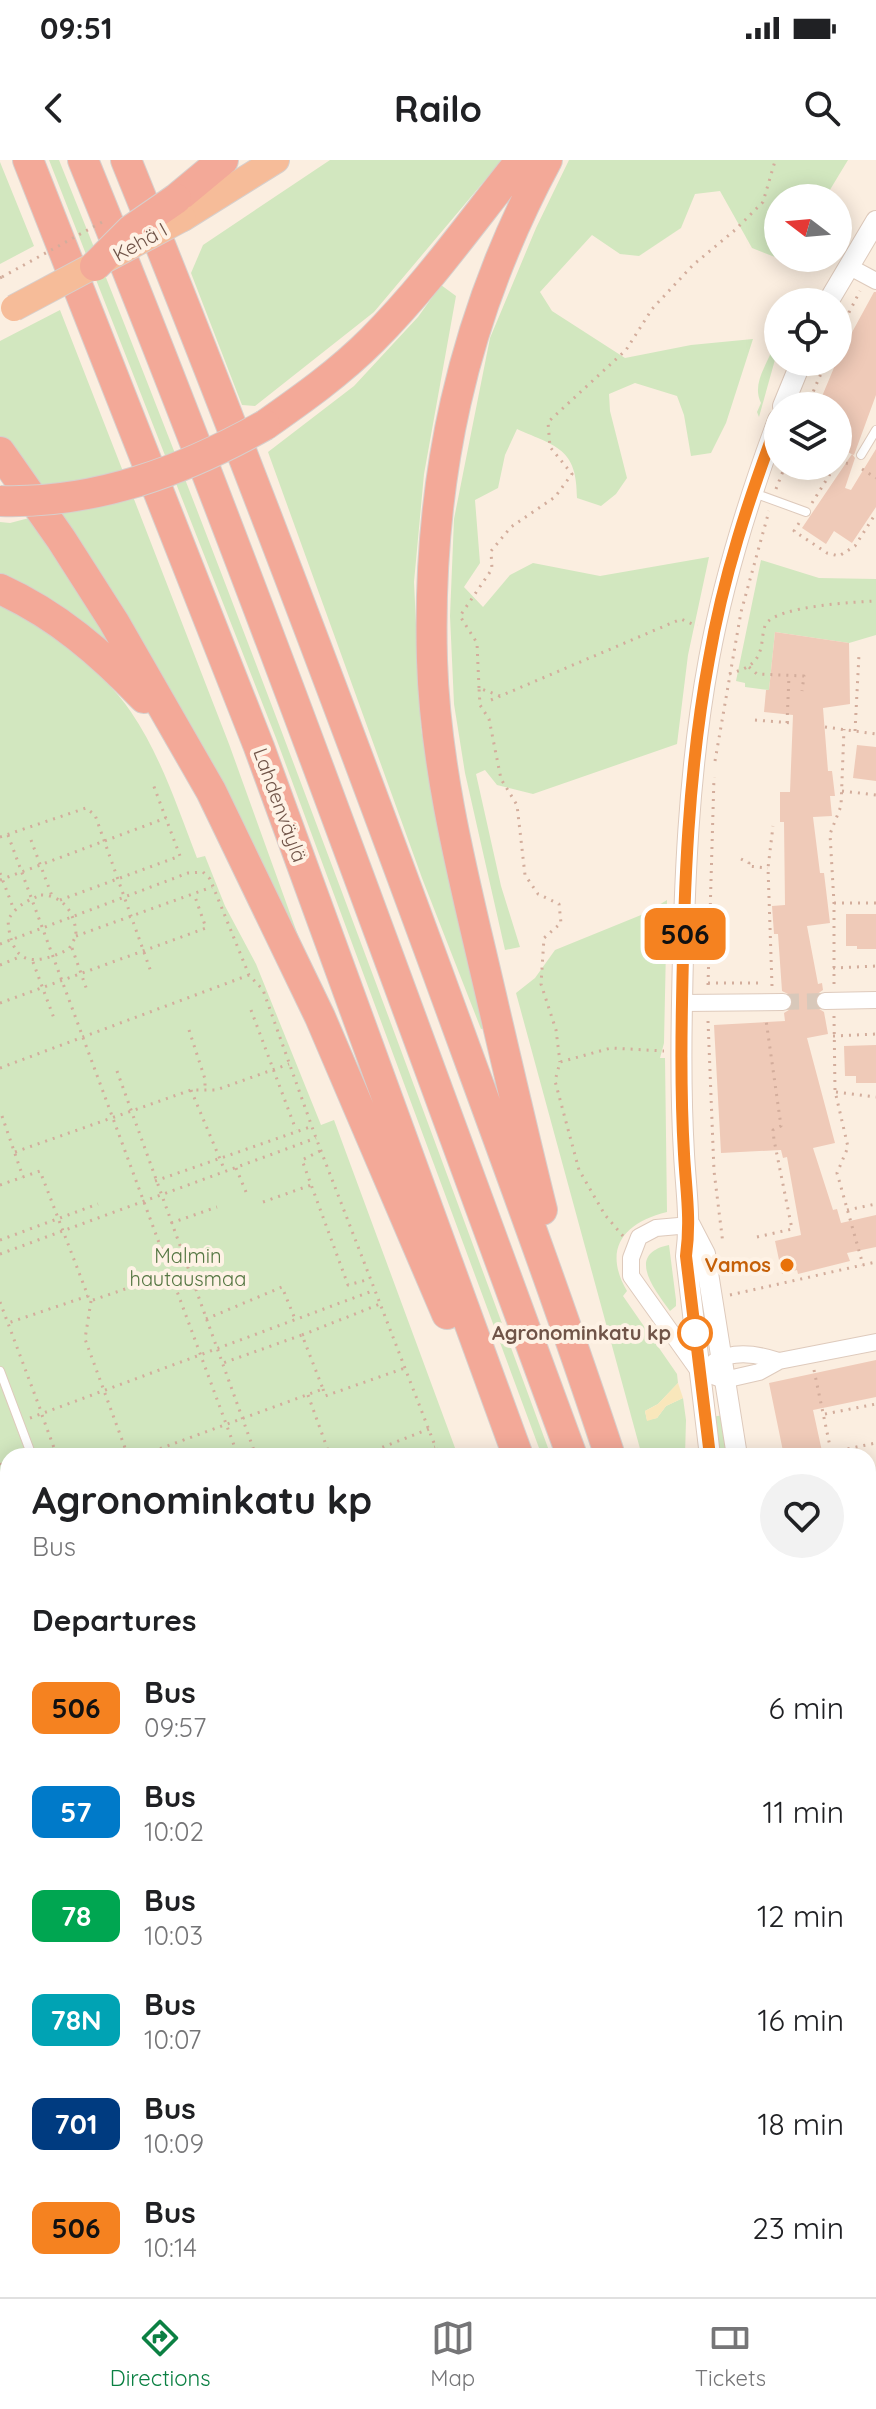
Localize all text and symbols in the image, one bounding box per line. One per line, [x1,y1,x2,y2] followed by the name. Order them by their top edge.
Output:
[40,9,113,47] text: 09:51
[32,86,76,130] icon: back
[394,86,482,131] text: Railo
[800,86,844,130] icon: search
[764,184,852,272] north arrow
[764,184,852,480] map controls
[108,216,171,267] street label: Kehä I
[764,288,852,376] button: locate
[764,392,852,480] button: layers
[248,744,313,865] street label: Lahdenväylä
[639,908,731,960] line badge: 506
[661,916,709,951] text: 506
[130,1243,246,1291] park label: Malmin hautausmaa
[705,1252,771,1277] place label: Vamos
[778,1256,796,1274] marker: Vamos
[678,1316,712,1350] marker: Agronominkatu kp
[492,1320,671,1345] place label: Agronominkatu kp
[760,1474,844,1558] button: heart
[32,1476,372,1524] text: Agronominkatu kp
[32,1530,76,1563] text: Bus
[32,1601,197,1639] text: Departures
[144,1673,196,1711] text: Bus
[769,1689,844,1727] text: 6 min
[52,1690,100,1725] text: 506
[144,1711,206,1744] text: 09:57
[144,1777,196,1815] text: Bus
[762,1793,844,1831] text: 11 min
[60,1794,92,1829] text: 57
[144,1815,204,1848] text: 10:02
[144,1881,196,1919] text: Bus
[757,1897,844,1935] text: 12 min
[61,1898,91,1933] text: 78
[144,1919,203,1952] text: 10:03
[144,1985,196,2023] text: Bus
[757,2001,844,2039] text: 16 min
[50,2002,102,2037] text: 78N
[144,2023,201,2056] text: 10:07
[144,2089,196,2127] text: Bus
[757,2105,844,2143] text: 18 min
[54,2106,98,2141] text: 701
[144,2127,204,2160] text: 10:09
[144,2193,196,2231] text: Bus
[752,2209,844,2247] text: 23 min
[52,2210,100,2245] text: 506
[144,2231,197,2264] text: 10:14
[110,2316,211,2392] tab: Directions
[430,2316,475,2392] tab: Map
[695,2316,766,2392] tab: Tickets

